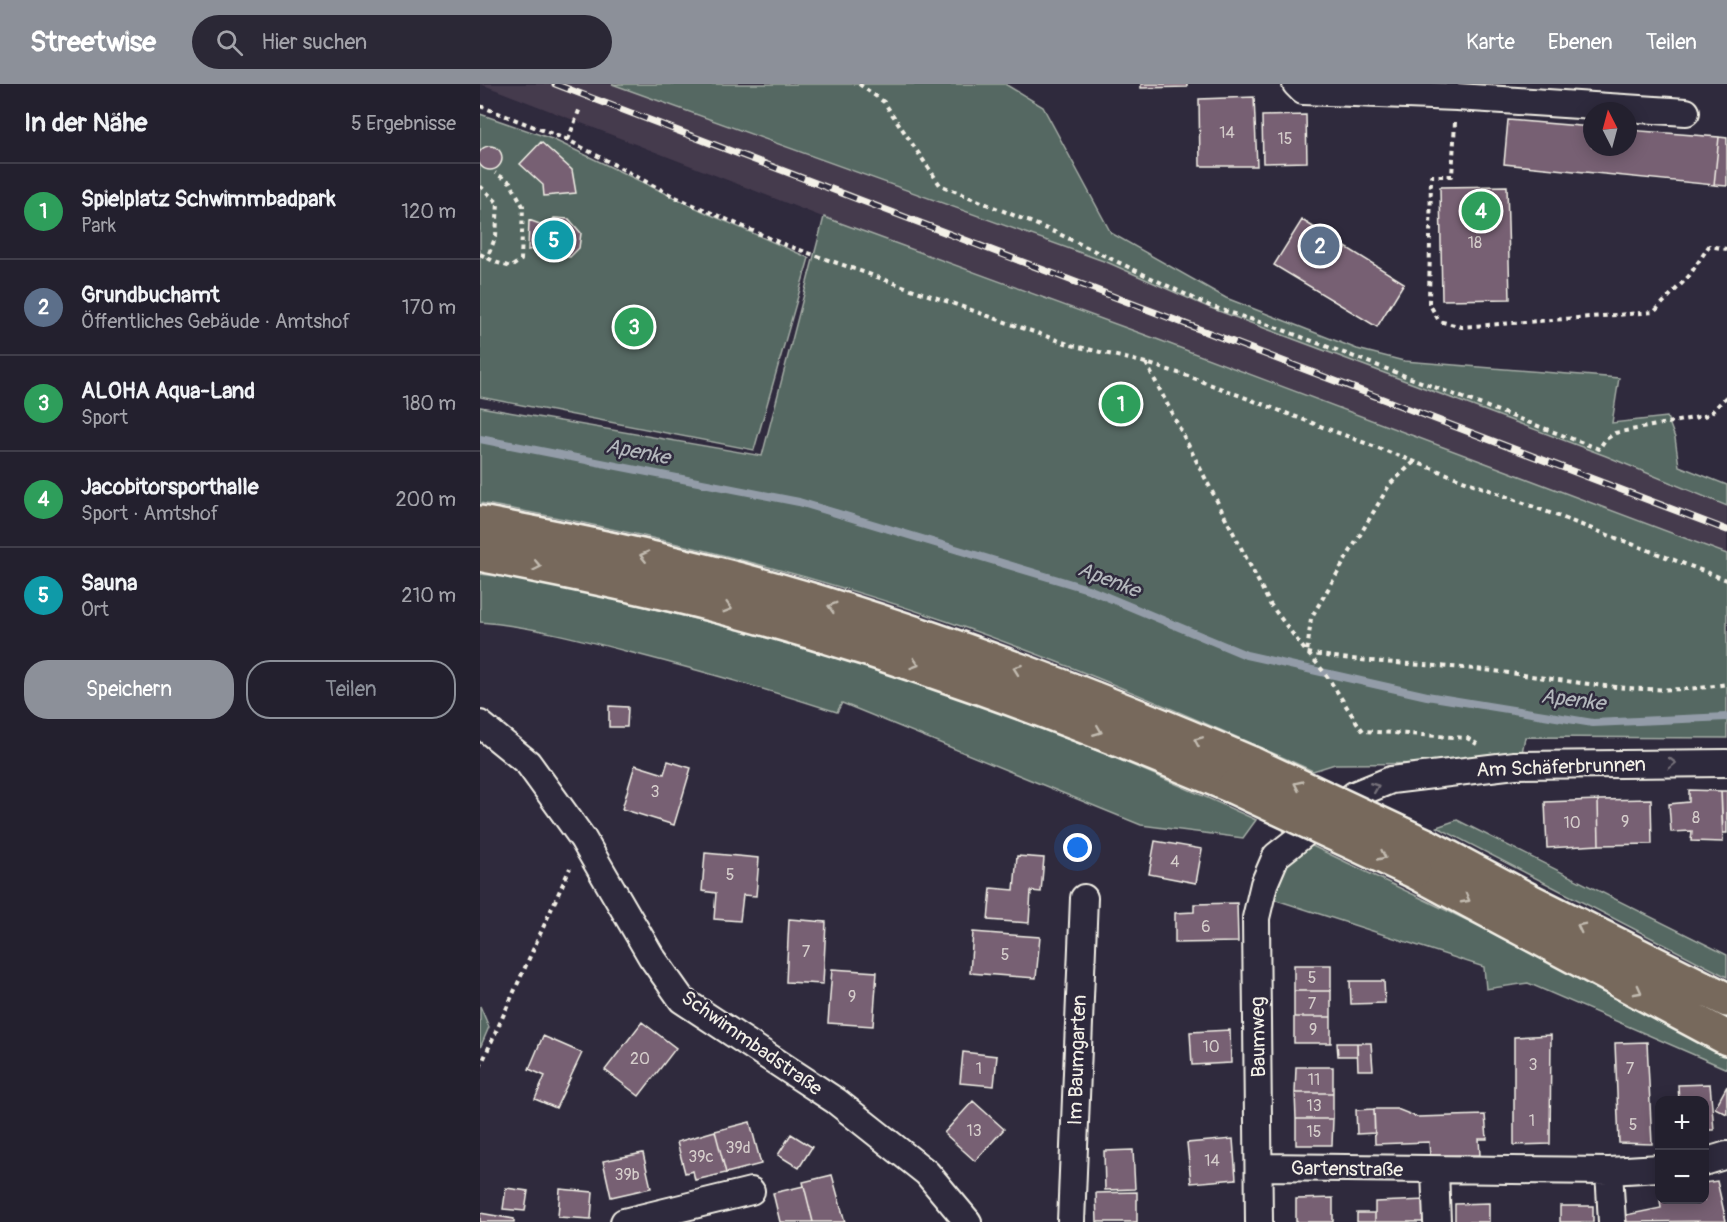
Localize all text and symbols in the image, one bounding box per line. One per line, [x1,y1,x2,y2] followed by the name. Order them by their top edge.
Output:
[192,15,612,69] search box
[30,25,156,60] text: Streetwise
[213,26,246,59] icon: search
[261,28,367,56] text: Hier suchen
[1466,29,1515,56] text: Karte
[1548,29,1613,56] text: Ebenen
[1646,29,1697,56] text: Teilen
[1583,102,1637,156] north arrow
[24,107,147,139] text: In der Nähe
[351,111,456,136] text: 5 Ergebnisse
[1219,123,1235,143] house number: 14
[1278,129,1292,149] house number: 15
[81,185,336,213] text: Spielplatz Schwimmbadpark
[1462,188,1500,234] pin: 4
[40,199,47,224] text: 1
[401,199,456,224] text: 120 m
[81,213,116,238] text: Park
[534,218,574,262] pin: 5
[1300,224,1340,268] pin: 2
[1468,233,1482,253] house number: 18
[81,281,220,309] text: Grundbuchamt
[38,295,49,320] text: 2
[402,295,456,320] text: 170 m
[614,304,654,350] pin: 3
[81,309,350,334] text: Öffentliches Gebäude · Amtshof
[81,377,255,405] text: ALOHA Aqua-Land
[1102,382,1140,426] pin: 1
[38,391,49,416] text: 3
[402,391,456,416] text: 180 m
[81,405,128,430] text: Sport
[604,433,675,472] water label: Apenke
[81,473,259,501] text: Jacobitorsporthalle
[38,487,49,512] text: 4
[395,487,456,512] text: 200 m
[81,501,219,526] text: Sport · Amtshof
[639,550,649,563] one-way arrow
[1074,556,1146,605] water label: Apenke
[532,559,542,572] one-way arrow
[81,569,137,597] text: Sauna
[38,583,49,608] text: 5
[401,583,456,608] text: 210 m
[81,597,109,622] text: Ort
[722,601,733,613] one-way arrow
[827,602,838,614] one-way arrow
[909,657,920,669] one-way arrow
[24,660,234,719] button: Speichern
[246,660,456,719] button: Teilen
[1012,664,1023,677] one-way arrow
[1539,683,1609,718] water label: Apenke
[1092,723,1102,736] one-way arrow
[1194,736,1205,748] one-way arrow
[1476,752,1646,782] street label: Am Schäferbrunnen
[1668,757,1677,769] one-way arrow
[1294,781,1305,793] one-way arrow
[651,782,660,802] house number: 3
[1368,782,1379,794] one-way arrow
[1692,808,1700,828] house number: 8
[1621,812,1629,832] house number: 9
[1563,813,1581,833] house number: 10
[1063,833,1092,862] your location
[1376,849,1387,861] one-way arrow
[1170,852,1180,872] house number: 4
[726,865,734,885] house number: 5
[1460,892,1470,903] one-way arrow
[1201,917,1211,937] house number: 6
[1576,923,1587,934] one-way arrow
[802,942,811,962] house number: 7
[1001,945,1009,965] house number: 5
[1308,968,1316,988] house number: 5
[1632,984,1642,995] one-way arrow
[677,985,827,1101] street label: Schwimmbadstraße
[848,987,856,1007] house number: 9
[1062,994,1092,1126] street label: Im Baumgarten
[1308,994,1317,1014] house number: 7
[1245,996,1271,1078] street label: Baumweg
[1309,1020,1317,1040] house number: 9
[1202,1037,1220,1057] house number: 10
[630,1049,650,1069] house number: 20
[1529,1055,1538,1075] house number: 3
[976,1059,982,1079] house number: 1
[1626,1059,1635,1079] house number: 7
[1308,1070,1320,1090] house number: 11
[1306,1096,1322,1116] house number: 13
[1655,1096,1709,1204] map controls
[1655,1096,1709,1150] button: +
[1529,1111,1535,1131] house number: 1
[1629,1115,1637,1135] house number: 5
[966,1121,982,1141] house number: 13
[1307,1122,1321,1142] house number: 15
[725,1138,751,1158] house number: 39d
[688,1147,714,1167] house number: 39c
[1655,1150,1709,1204] button: −
[1204,1151,1220,1171] house number: 14
[1291,1156,1404,1182] street label: Gartenstraße
[614,1165,640,1185] house number: 39b

